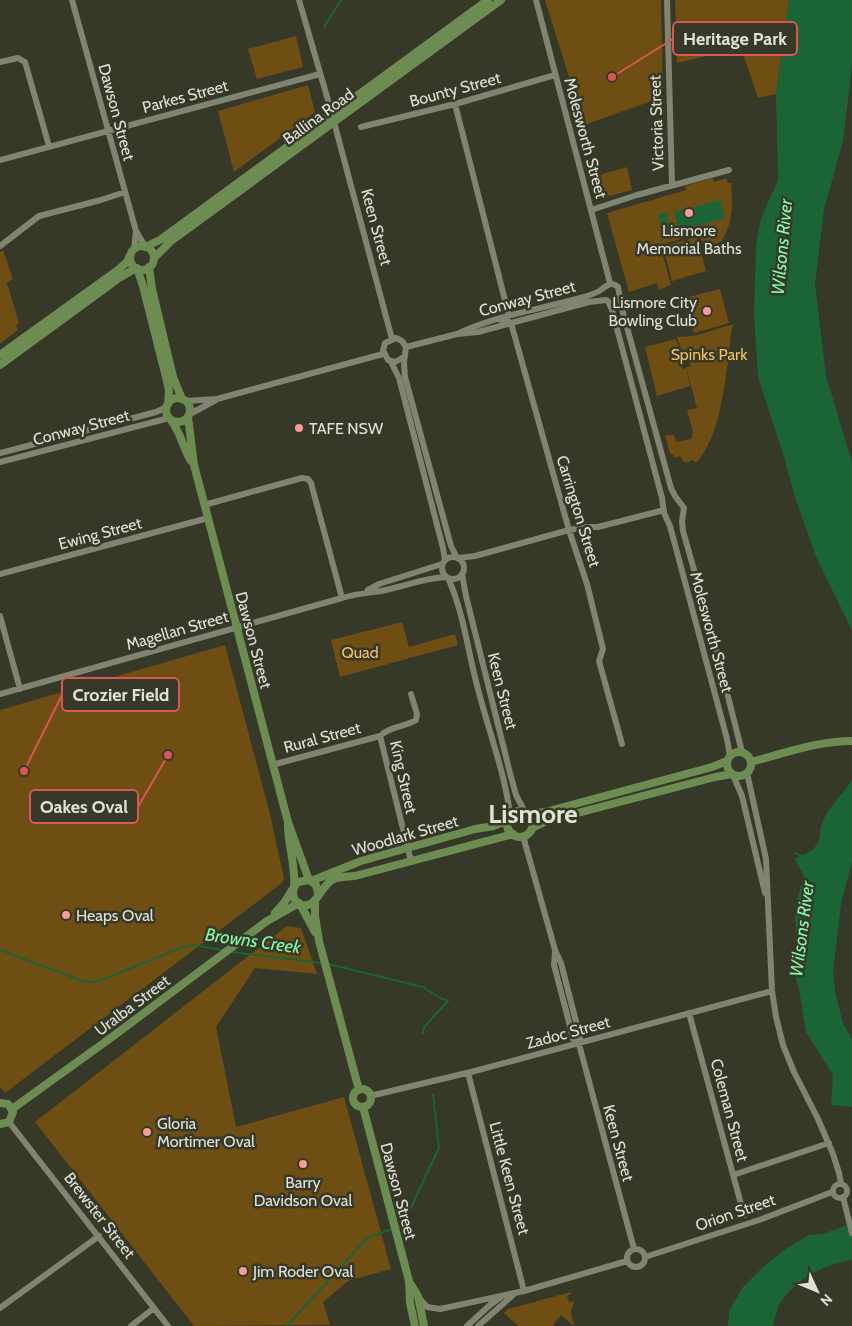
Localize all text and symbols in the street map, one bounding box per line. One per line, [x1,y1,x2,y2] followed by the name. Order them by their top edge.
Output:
[673,22,797,55] callout: Heritage Park
[683,28,787,50] text: Heritage Park
[94,62,139,163] street label: Dawson Street
[407,68,503,111] street label: Bounty Street
[645,74,668,171] street label: Victoria Street
[140,76,231,117] street label: Parkes Street
[560,76,611,201] street label: Molesworth Street
[279,84,357,149] street label: Ballina Road
[357,187,396,268] street label: Keen Street
[767,197,797,296] water label: Wilsons River
[683,207,695,219] marker: Lismore Memorial Baths
[636,221,742,258] place label: Lismore Memorial Baths
[477,276,578,320] street label: Conway Street
[609,293,697,330] place label: Lismore City Bowling Club
[701,305,713,317] marker: Lismore City Bowling Club
[671,345,748,364] park label: Spinks Park
[31,405,132,449] street label: Conway Street
[309,419,384,438] place label: TAFE NSW
[293,422,305,434] marker: TAFE NSW
[553,453,605,570] street label: Carrington Street
[56,513,144,554] street label: Ewing Street
[686,570,737,695] street label: Molesworth Street
[231,590,276,691] street label: Dawson Street
[124,607,231,654] street label: Magellan Street
[341,643,379,662] park label: Quad
[484,651,521,732] street label: Keen Street
[62,678,179,711] callout: Crozier Field
[73,684,169,706] text: Crozier Field
[282,718,363,757] street label: Rural Street
[386,739,421,816] street label: King Street
[30,790,138,823] callout: Oakes Oval
[40,796,128,818] text: Oakes Oval
[488,798,578,830] district label: Lismore
[350,811,461,860] street label: Woodlark Street
[785,878,819,978] water label: Wilsons River
[76,906,154,925] place label: Heaps Oval
[60,909,72,921] marker: Heaps Oval
[204,923,303,959] water label: Browns Creek
[91,971,174,1040] street label: Uralba Street
[524,1012,613,1053] street label: Zadoc Street
[707,1057,753,1164] street label: Coleman Street
[599,1103,638,1184] street label: Keen Street
[157,1114,255,1151] place label: Gloria Mortimer Oval
[485,1120,534,1237] street label: Little Keen Street
[141,1126,153,1138] marker: Gloria Mortimer Oval
[376,1141,421,1242] street label: Dawson Street
[297,1158,309,1170] marker: Barry Davidson Oval
[60,1168,139,1263] street label: Brewster Street
[254,1173,353,1210] place label: Barry Davidson Oval
[693,1190,778,1235] street label: Orion Street
[252,1262,354,1281] place label: Jim Roder Oval
[237,1265,249,1277] marker: Jim Roder Oval
[792,1266,842,1316] north arrow
[816,1290,836,1310] text: N

